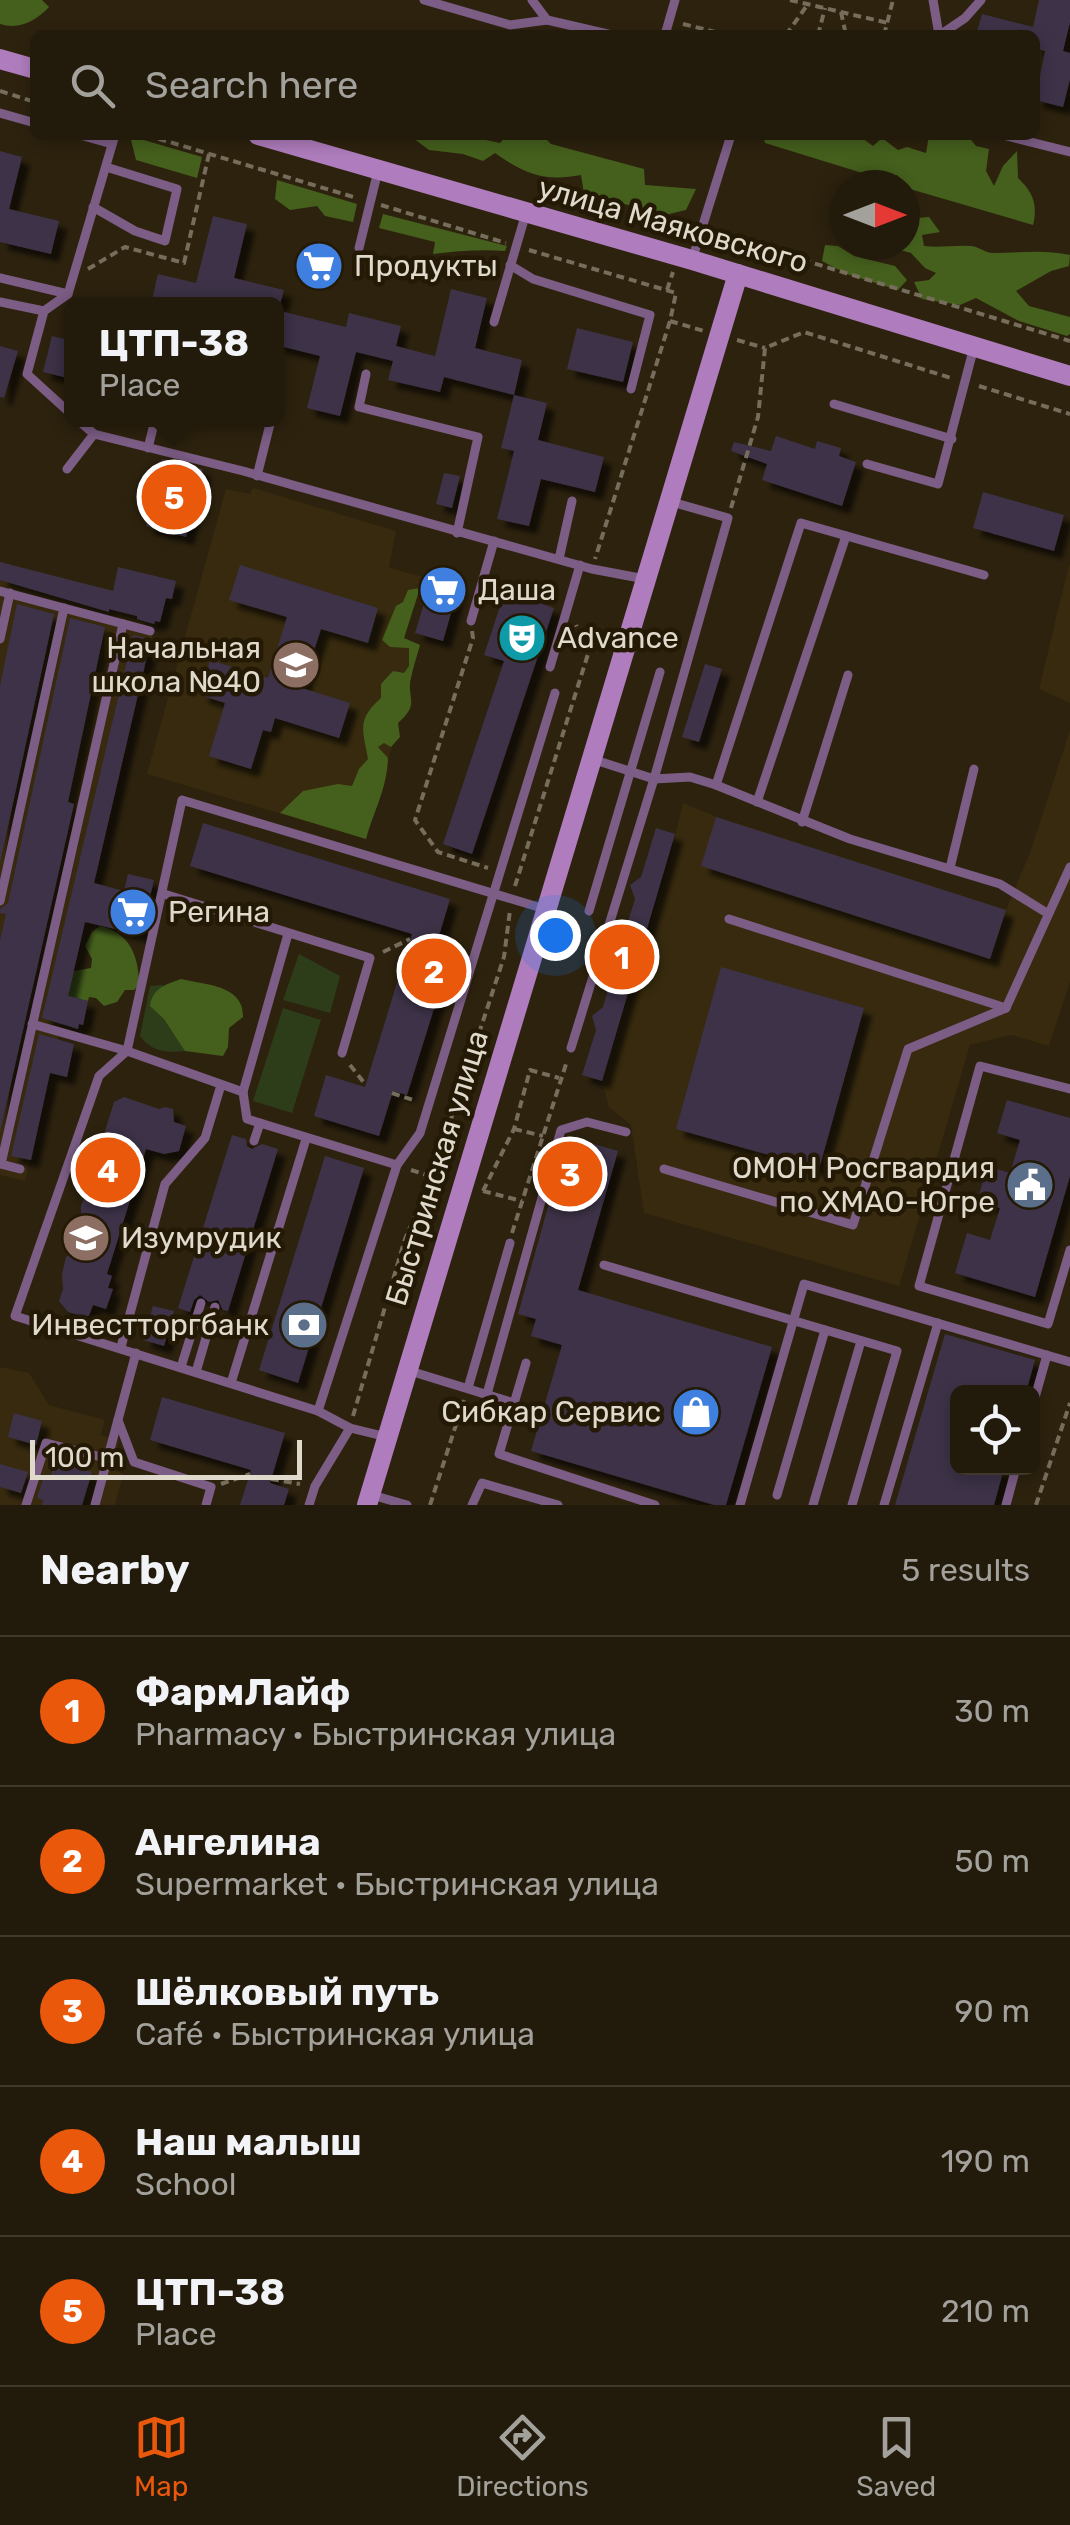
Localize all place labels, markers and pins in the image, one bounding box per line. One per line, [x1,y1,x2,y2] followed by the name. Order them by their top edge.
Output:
[293,240,345,292] supermarket icon: Продукты
[354,248,498,284] place label: Продукты
[142,460,206,534] pin: 5
[417,564,469,616] supermarket icon: Даша
[478,572,556,608] place label: Даша
[496,612,548,664] theatre icon: Advance
[557,620,679,656] place label: Advance
[91,630,261,700] place label: Начальная школа №40
[270,639,322,691] school or university icon: Начальная школа №40
[107,886,159,938] supermarket icon: Регина
[168,894,270,930] place label: Регина
[590,920,654,994] pin: 1
[402,934,466,1008] pin: 2
[76,1132,140,1208] pin: 4
[538,1136,602,1212] pin: 3
[732,1150,995,1220] place label: ОМОН Росгвардия по ХМАО-Югре
[1004,1159,1056,1211] public building icon: ОМОН Росгвардия по ХМАО-Югре
[60,1212,112,1264] school or university icon: Изумрудик
[121,1220,282,1256] place label: Изумрудик
[278,1299,330,1351] bank icon: Инвестторгбанк
[31,1307,269,1343] place label: Инвестторгбанк
[670,1386,722,1438] shop icon: Сибкар Сервис
[441,1394,661,1430] place label: Сибкар Сервис

